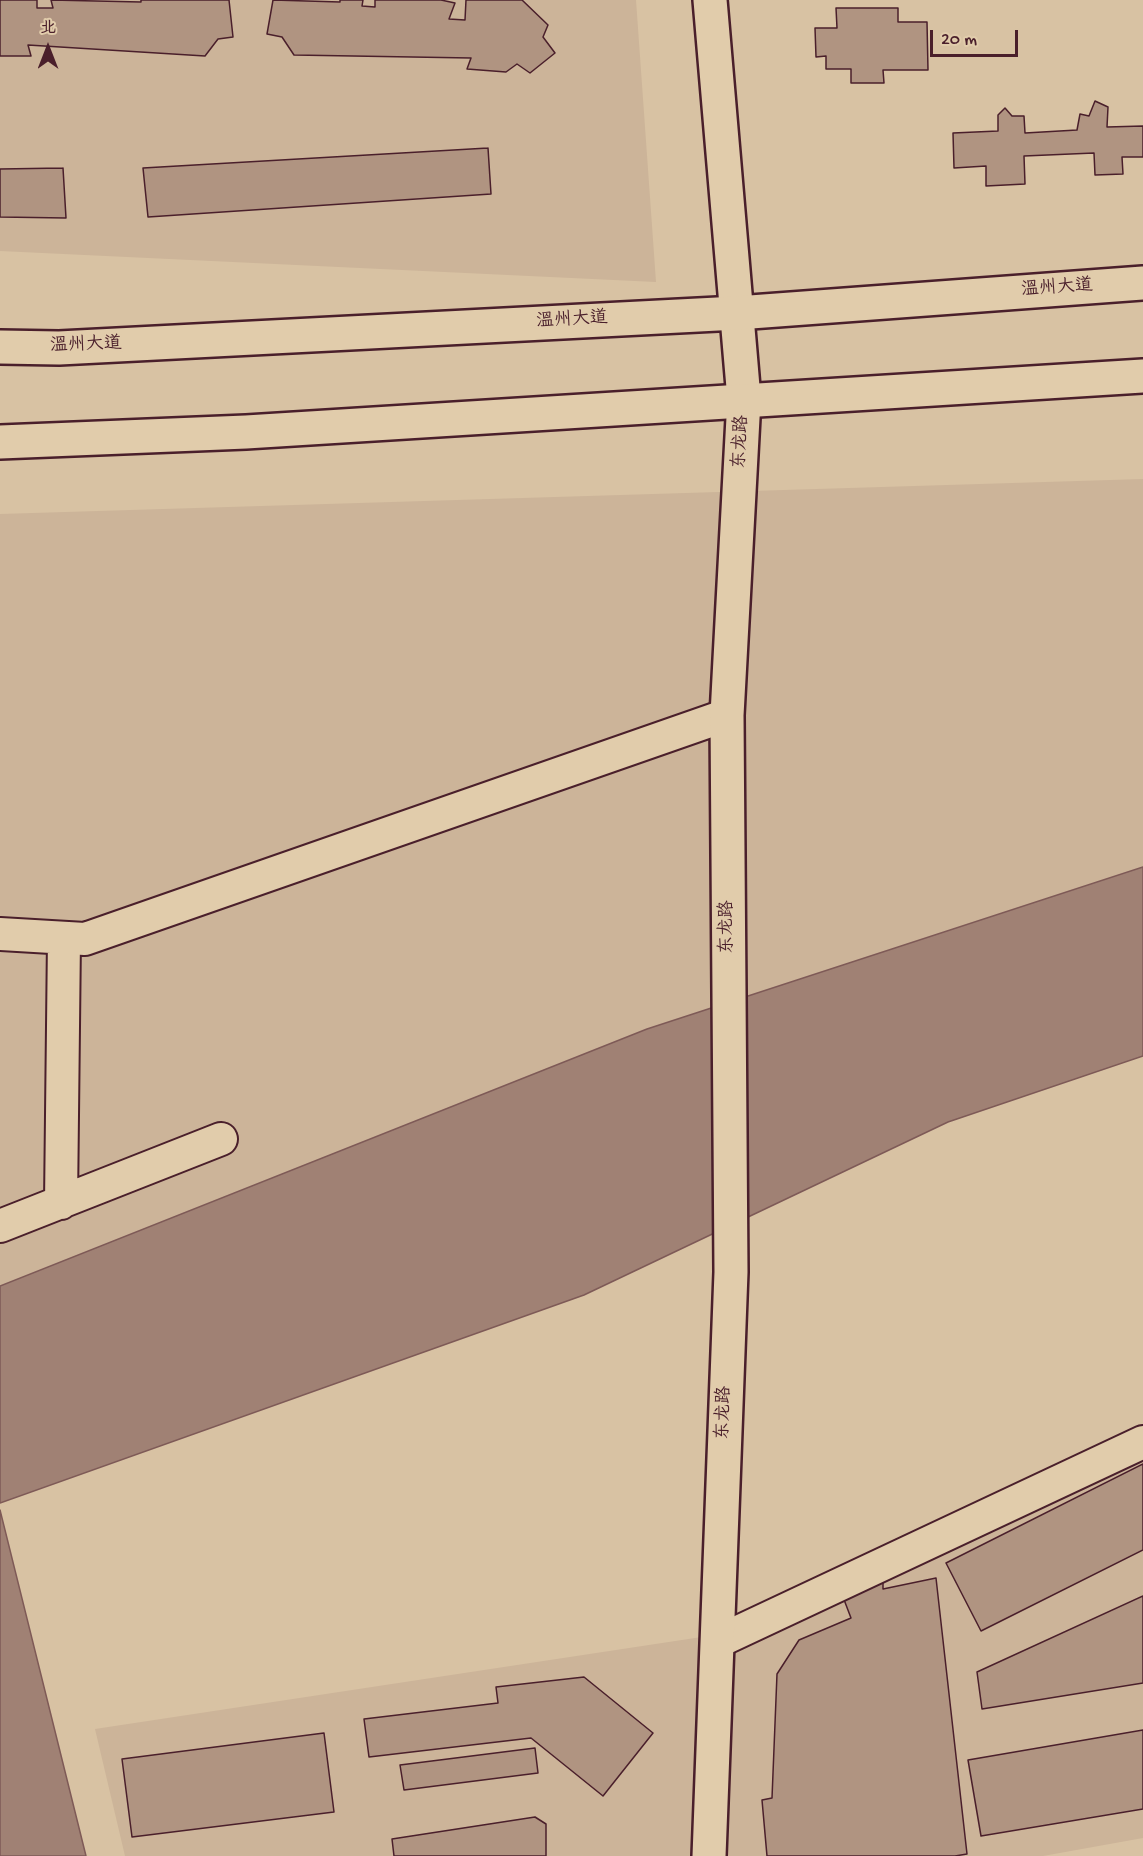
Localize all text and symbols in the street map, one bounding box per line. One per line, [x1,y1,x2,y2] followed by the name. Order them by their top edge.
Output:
[18,18,78,78] north arrow
[933,18,1022,56] scale bar
[40,20,56,39] text: 北
[941,30,977,51] text: 20 m
[1020,276,1094,302] street label: 温州大道
[535,308,609,334] street label: 温州大道
[50,334,122,358] street label: 温州大道
[730,414,754,470] street label: 东龙路
[717,900,739,954] street label: 东龙路
[713,1386,737,1440] street label: 东龙路

